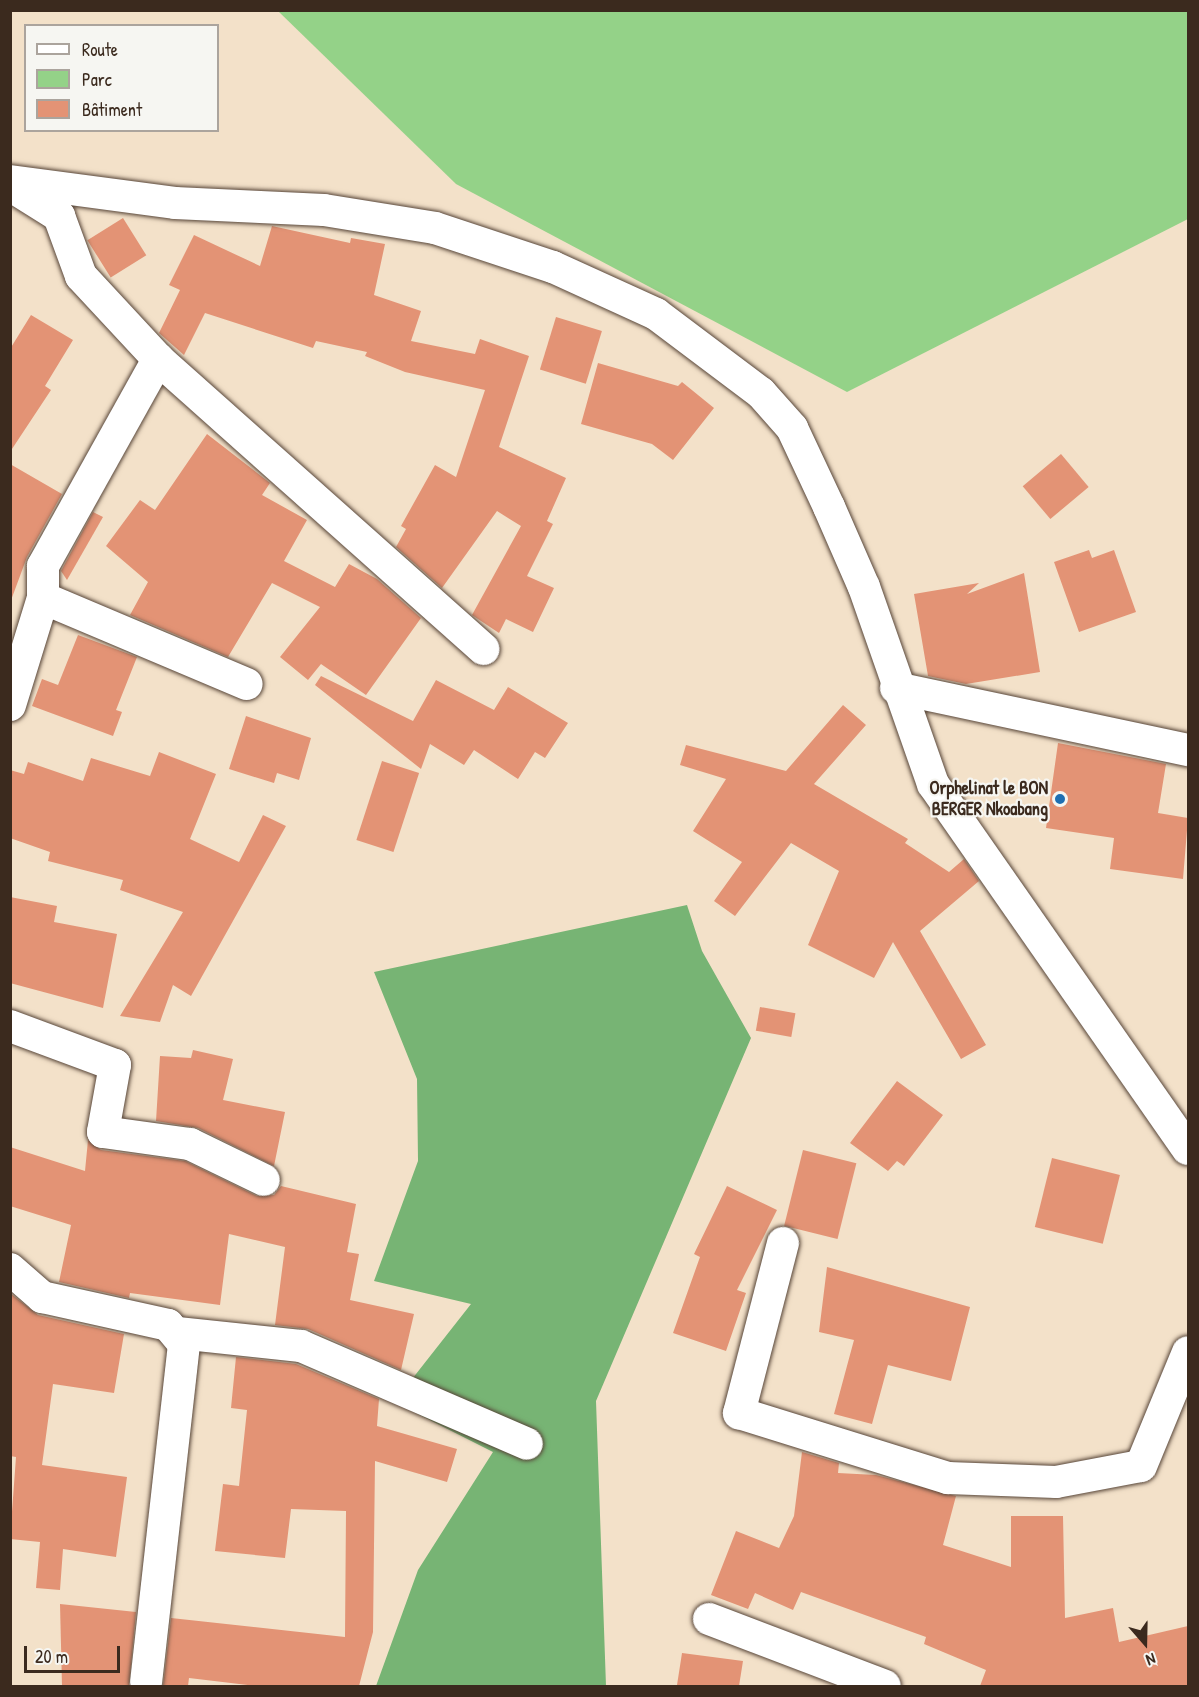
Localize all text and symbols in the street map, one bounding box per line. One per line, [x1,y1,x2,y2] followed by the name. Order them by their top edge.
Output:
[24,24,219,132] legend
[82,37,118,62] text: Route
[82,67,112,92] text: Parc
[82,97,142,122] text: Bâtiment
[929,778,1048,820] place label: Orphelinat le BON BERGER Nkoabang
[1053,792,1067,806] marker: Orphelinat le BON BERGER Nkoabang
[1115,1613,1175,1673] north arrow
[27,1634,123,1672] scale bar
[35,1644,68,1669] text: 20 m
[1143,1648,1159,1672] text: N

